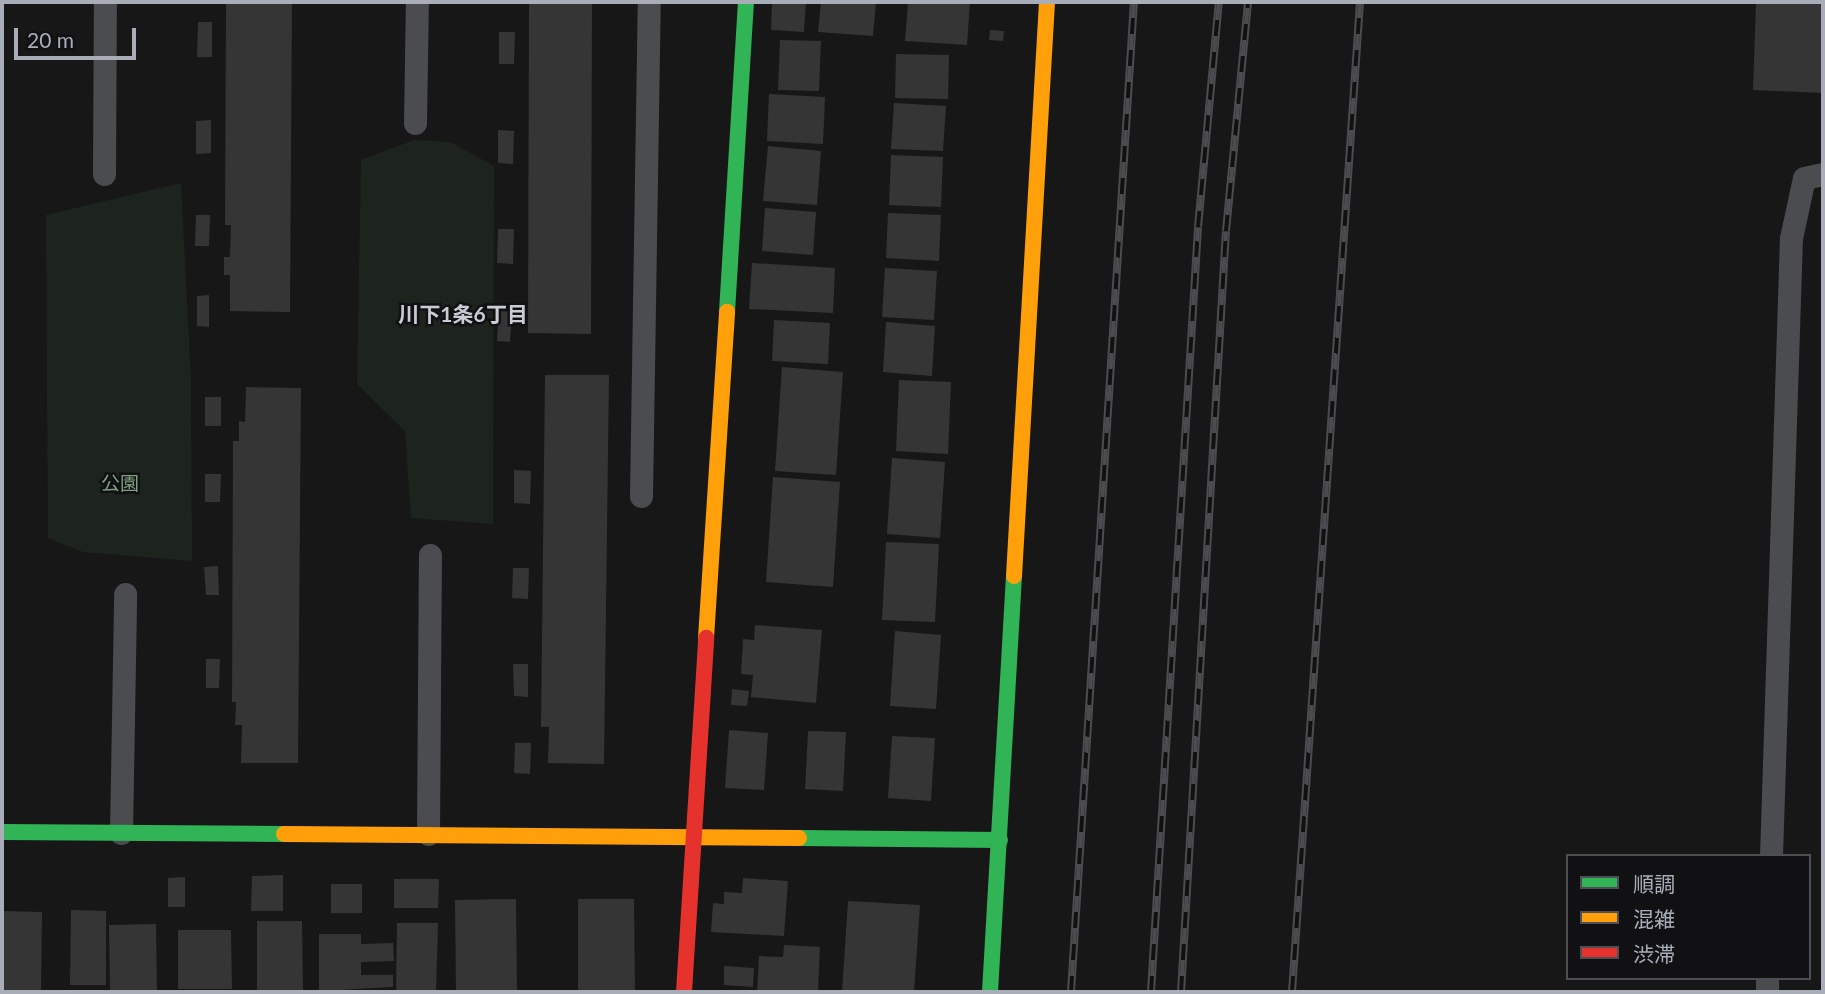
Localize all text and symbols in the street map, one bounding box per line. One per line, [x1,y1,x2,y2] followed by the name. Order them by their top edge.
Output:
[18,14,140,58] scale bar
[27,27,74,52] text: 20 m
[398,301,528,327] district label: 川下1条6丁目
[101,472,139,494] park label: 公園
[1566,854,1811,980] legend
[1633,871,1675,896] text: 順調
[1633,906,1675,931] text: 混雑
[1633,941,1675,966] text: 渋滞

